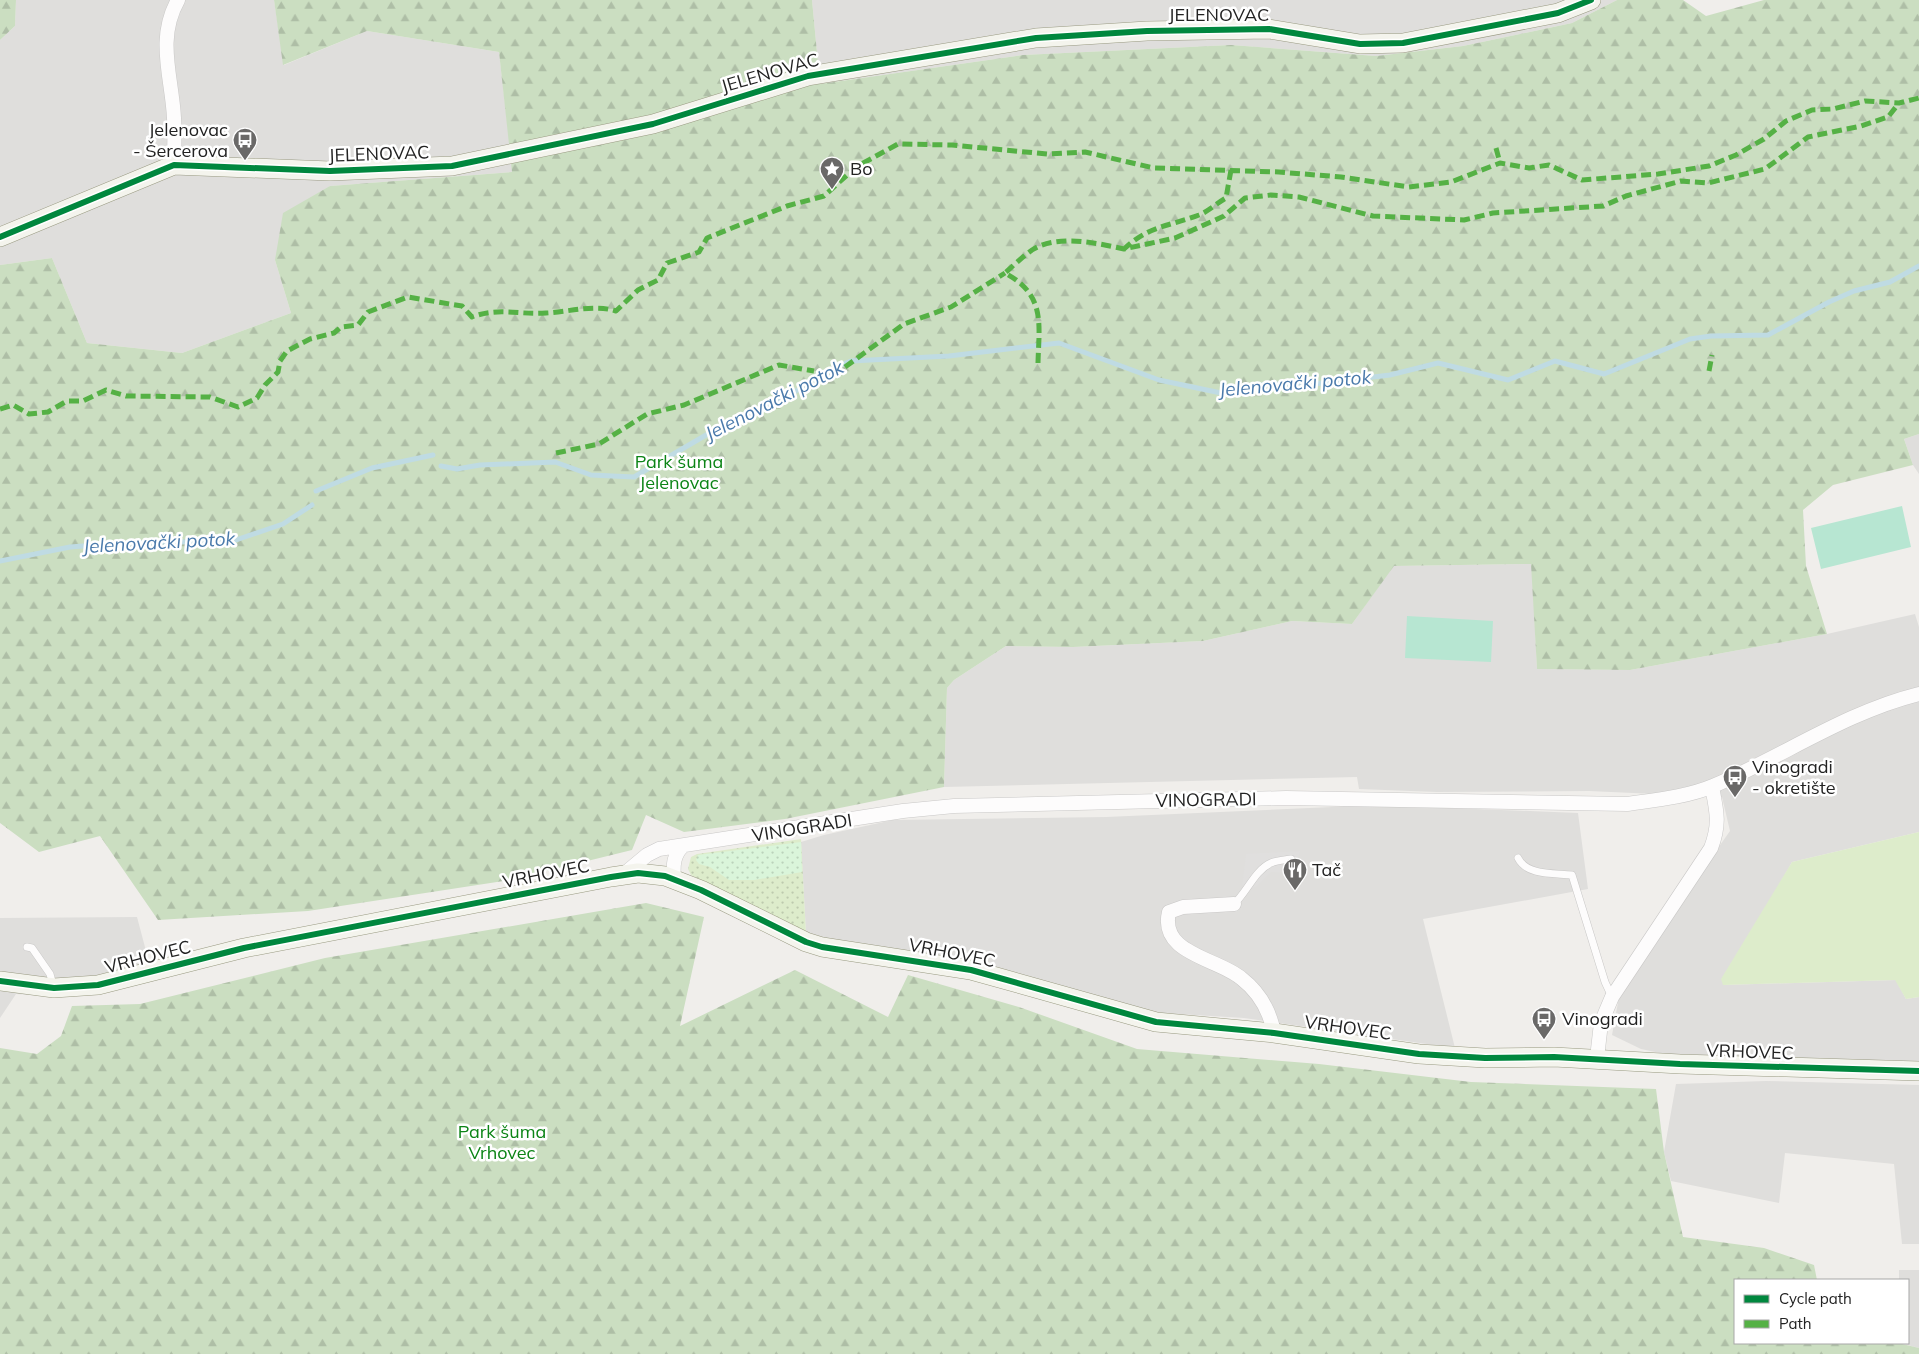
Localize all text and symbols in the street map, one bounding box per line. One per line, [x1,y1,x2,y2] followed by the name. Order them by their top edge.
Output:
[1169,3,1269,26] street label: JELENOVAC
[718,48,822,97] street label: JELENOVAC
[133,118,228,162] place label: Jelenovac - Šercerova
[232,127,258,161] bus stop icon: Jelenovac - Šercerova
[328,140,430,167] street label: JELENOVAC
[819,156,845,190] place icon: Bo
[850,157,873,180] place label: Bo
[699,354,849,446] water label: Jelenovački potok
[1216,364,1373,402] water label: Jelenovački potok
[635,450,723,494] park label: Park šuma Jelenovac
[80,526,237,558] water label: Jelenovački potok
[1752,755,1836,799] place label: Vinogradi - okretište
[1722,764,1748,798] bus stop icon: Vinogradi - okretište
[1155,787,1257,812] street label: VINOGRADI
[750,808,854,847] street label: VINOGRADI
[501,854,591,893] street label: VRHOVEC
[1282,857,1308,891] restaurant icon: Tač
[1312,858,1341,881] place label: Tač
[907,933,997,972] street label: VRHOVEC
[102,935,193,978] street label: VRHOVEC
[1531,1006,1557,1040] bus stop icon: Vinogradi
[1562,1007,1643,1030] place label: Vinogradi
[1303,1010,1393,1045] street label: VRHOVEC
[1706,1038,1794,1065] street label: VRHOVEC
[458,1120,546,1164] park label: Park šuma Vrhovec
[1734,1279,1909,1344] legend
[1779,1289,1852,1308] text: Cycle path
[1779,1314,1811,1333] text: Path

